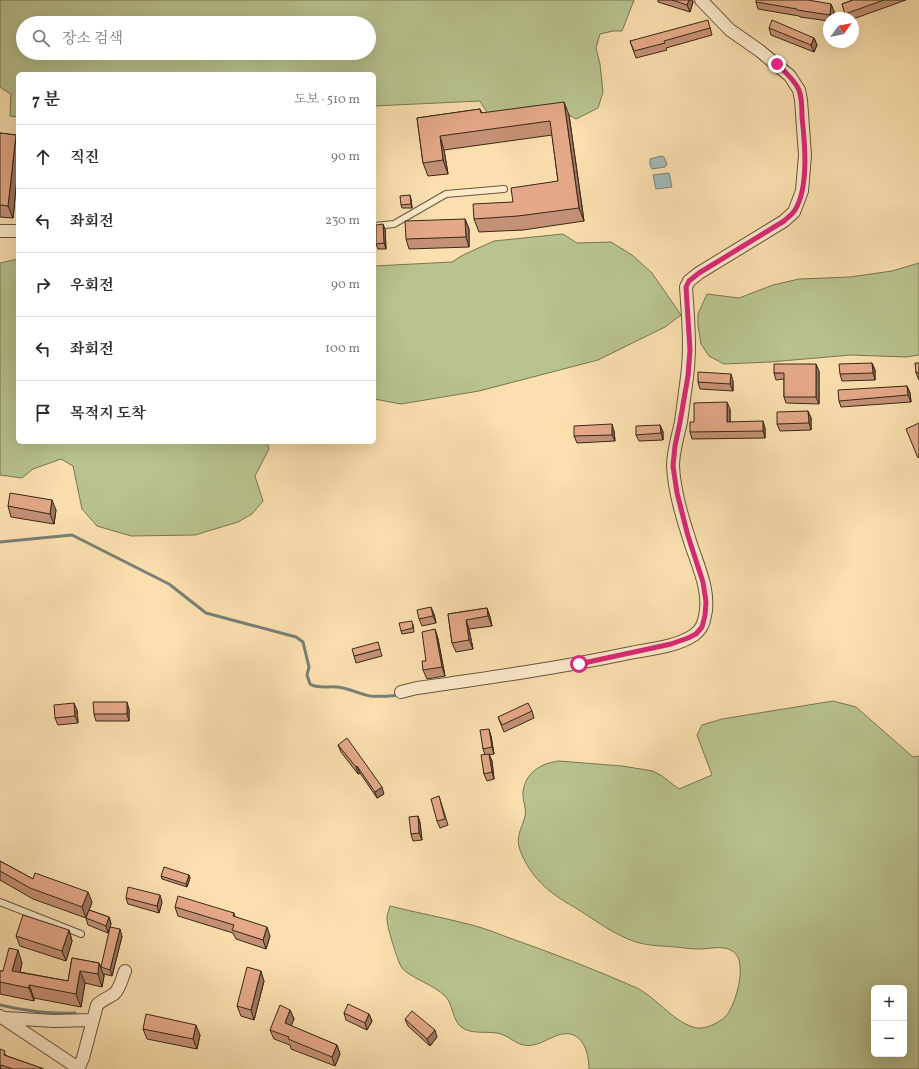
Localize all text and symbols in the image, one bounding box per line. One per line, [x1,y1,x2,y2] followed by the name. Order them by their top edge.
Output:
[823,12,859,48] north arrow
[16,16,376,60] search box
[30,27,52,49] icon: search
[62,29,123,50] text: 장소 검색
[768,55,786,73] route end
[32,89,60,112] text: 7 분
[294,91,360,109] text: 도보 · 510 m
[32,146,54,168] icon: ahead
[70,148,99,169] text: 직진
[331,148,360,166] text: 90 m
[32,210,54,232] icon: left
[70,212,113,233] text: 좌회전
[325,212,360,230] text: 230 m
[32,274,54,296] icon: right
[70,276,113,297] text: 우회전
[331,276,360,294] text: 90 m
[32,338,54,360] icon: left
[70,340,113,361] text: 좌회전
[325,340,360,358] text: 100 m
[32,402,54,424] icon: arrive
[70,404,145,425] text: 목적지 도착
[570,655,588,673] route start
[871,985,907,1057] map controls
[871,985,907,1021] button: +
[871,1021,907,1057] button: −

